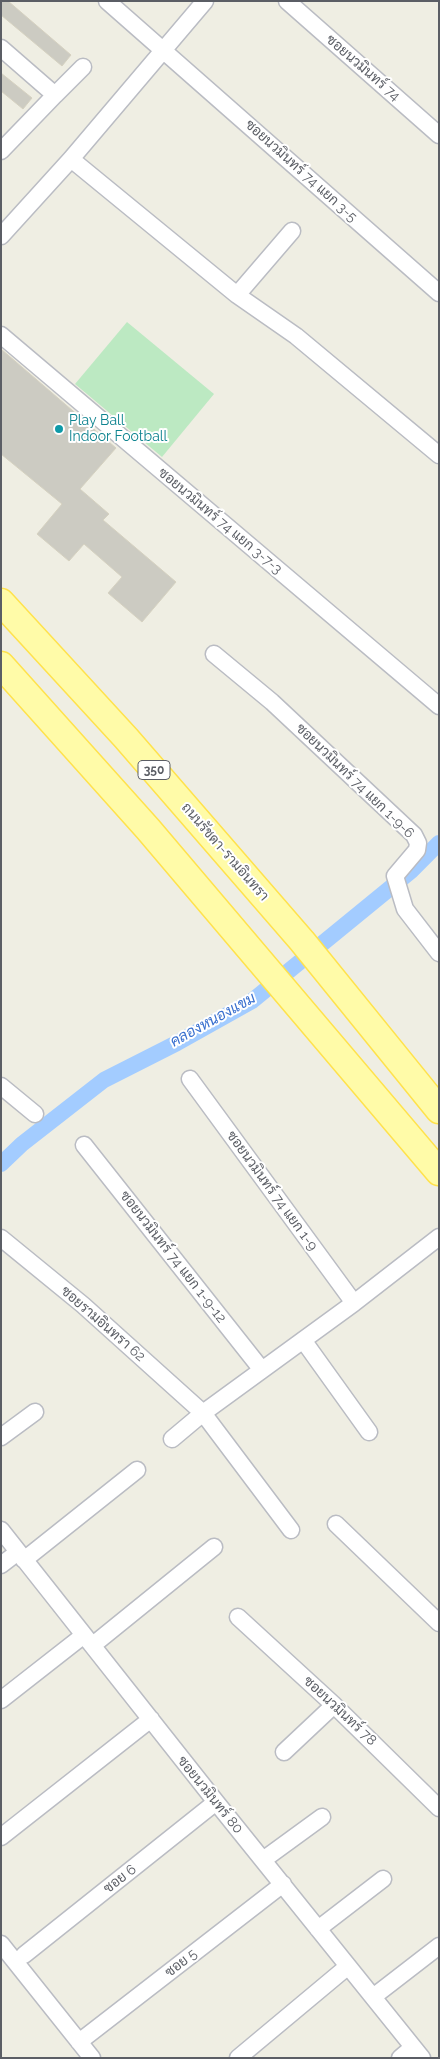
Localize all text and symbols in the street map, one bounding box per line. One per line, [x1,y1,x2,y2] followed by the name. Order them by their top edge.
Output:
[323,31,403,105] street label: ซอยนวมินทร์ 74
[242,116,360,226] street label: ซอยนวมินทร์ 74 แยก 3-5
[69,413,167,446] place label: Play Ball Indoor Football
[53,423,65,435] marker: Play Ball Indoor Football
[155,464,285,578] street label: ซอยนวมินทร์ 74 แยก 3-7-3
[292,720,418,842] street label: ซอยนวมินทร์ 74 แยก 1-9-6
[138,760,170,780] road number: 350
[178,800,272,904] street label: ถนนรัชดา-รามอินทรา
[167,989,259,1051] water label: คลองหนองแขม
[223,1128,321,1254] street label: ซอยนวมินทร์ 74 แยก 1-9
[116,1188,230,1326] street label: ซอยนวมินทร์ 74 แยก 1-9-12
[57,1283,149,1365] street label: ซอยรามอินทรา 62
[300,1673,380,1749] street label: ซอยนวมินทร์ 78
[174,1753,246,1837] street label: ซอยนวมินทร์ 80
[100,1861,140,1897] street label: ซอย 6
[162,1945,200,1981] street label: ซอย 5

